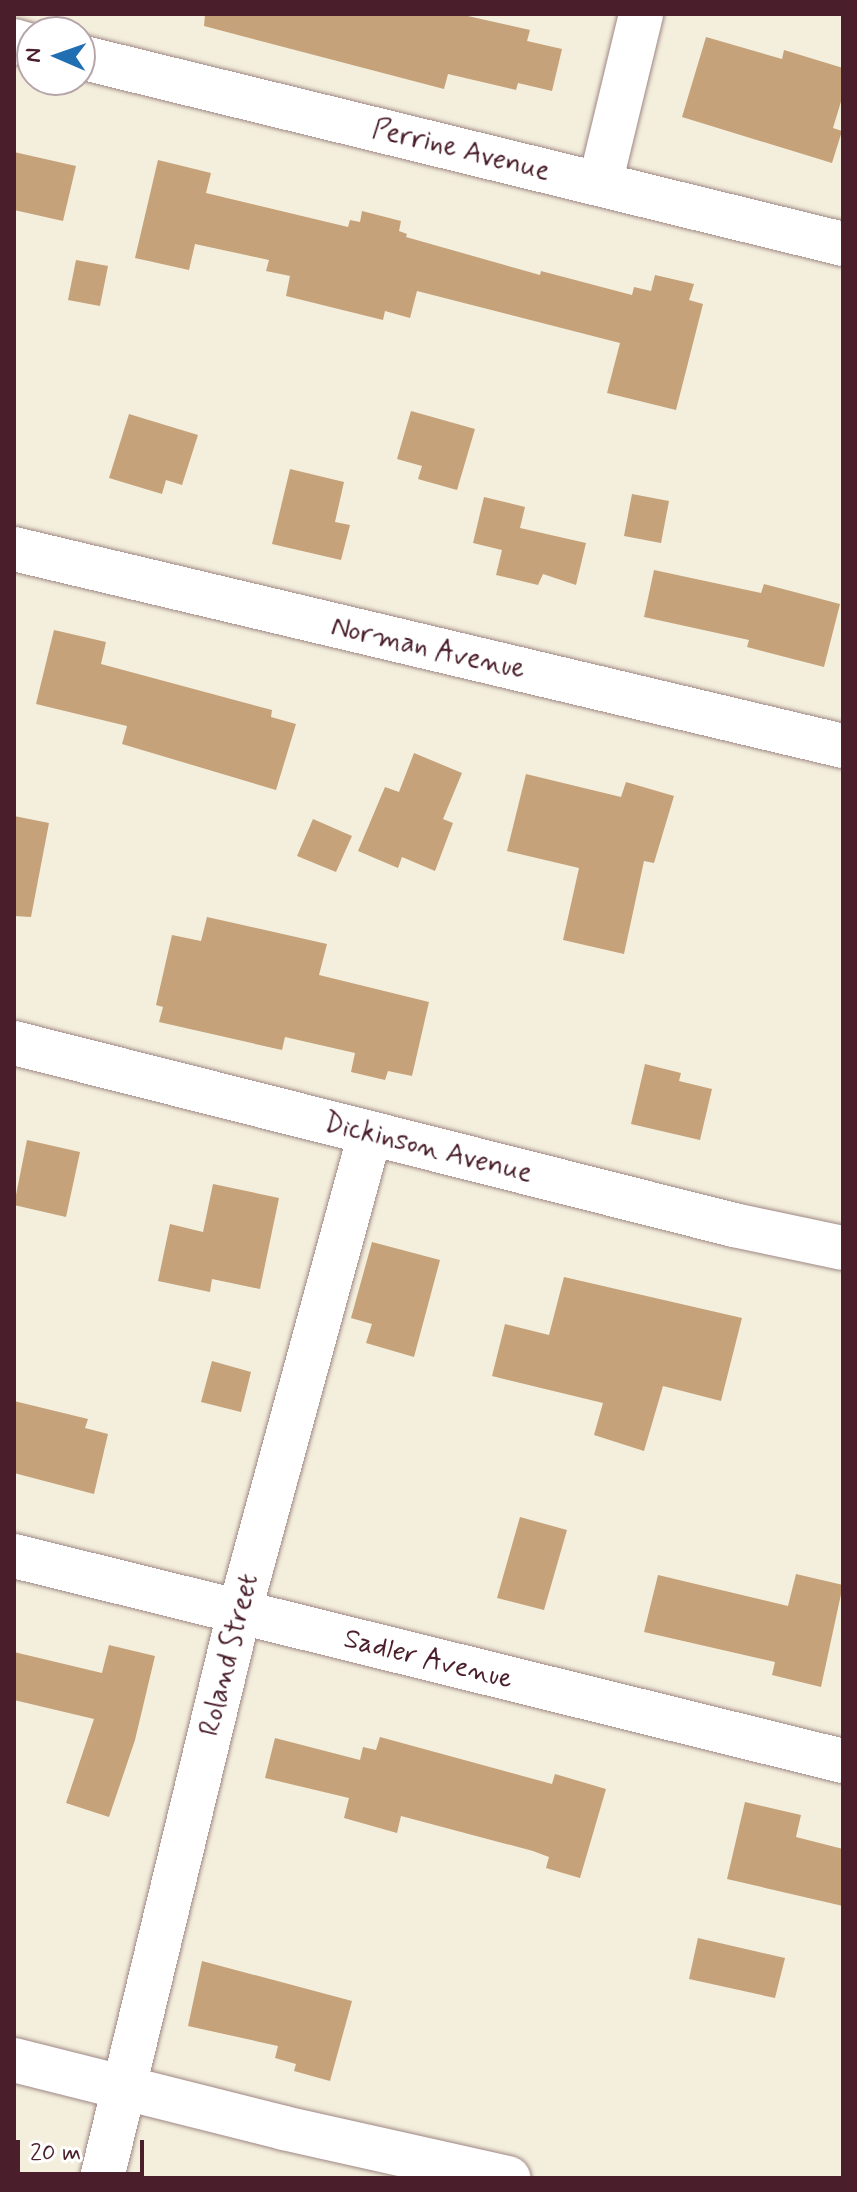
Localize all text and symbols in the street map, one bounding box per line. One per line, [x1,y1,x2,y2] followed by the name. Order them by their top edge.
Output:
[16,16,96,96] north arrow
[20,47,48,63] text: N
[369,113,553,189] street label: Perrine Avenue
[329,611,527,687] street label: Norman Avenue
[320,1107,536,1191] street label: Dickinson Avenue
[193,1568,267,1742] street label: Roland Street
[341,1623,515,1697] street label: Sadler Avenue
[20,2124,148,2174] scale bar
[30,2138,81,2169] text: 20 m

